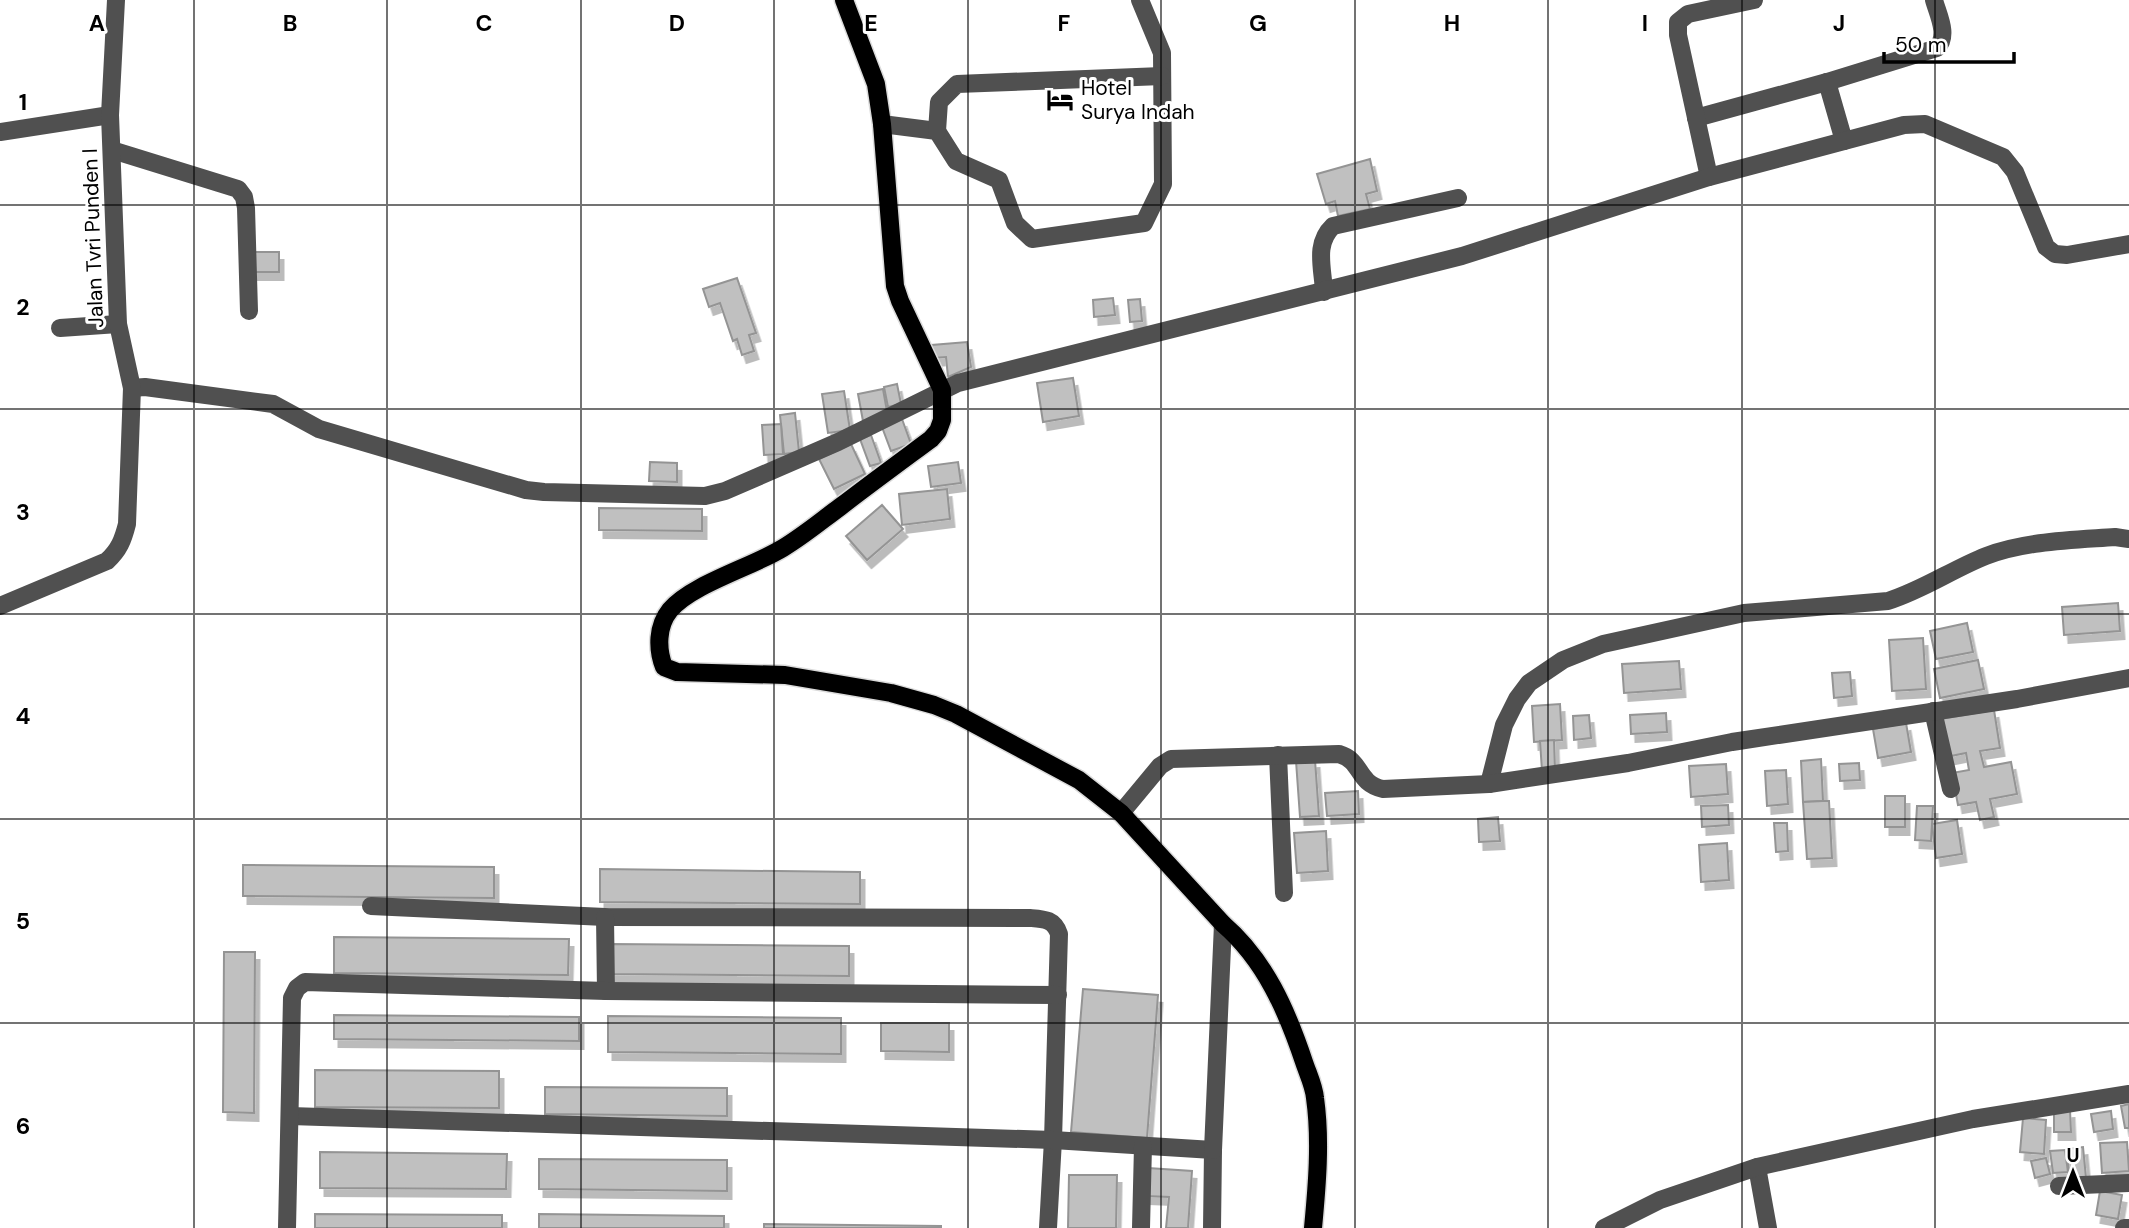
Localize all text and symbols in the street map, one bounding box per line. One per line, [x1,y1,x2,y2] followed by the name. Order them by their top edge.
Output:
[89,8,105,38] text: A
[283,8,297,38] text: B
[476,8,492,38] text: C
[669,8,685,38] text: D
[864,8,878,38] text: E
[1058,8,1071,38] text: F
[1249,8,1267,38] text: G
[1444,8,1460,38] text: H
[1642,8,1648,38] text: I
[1833,8,1845,38] text: J
[1884,21,2014,65] scale bar
[1895,31,1946,59] text: 50 m
[1081,74,1195,126] place label: Hotel Surya Indah
[1045,85,1075,115] hotel icon: Hotel Surya Indah
[19,87,27,117] text: 1
[76,148,110,328] street label: Jalan Tvri Punden I
[16,292,30,322] text: 2
[16,497,30,527] text: 3
[16,701,31,731] text: 4
[16,906,30,936] text: 5
[16,1111,30,1141] text: 6
[2038,1137,2108,1207] north arrow
[2066,1143,2080,1168] text: U

